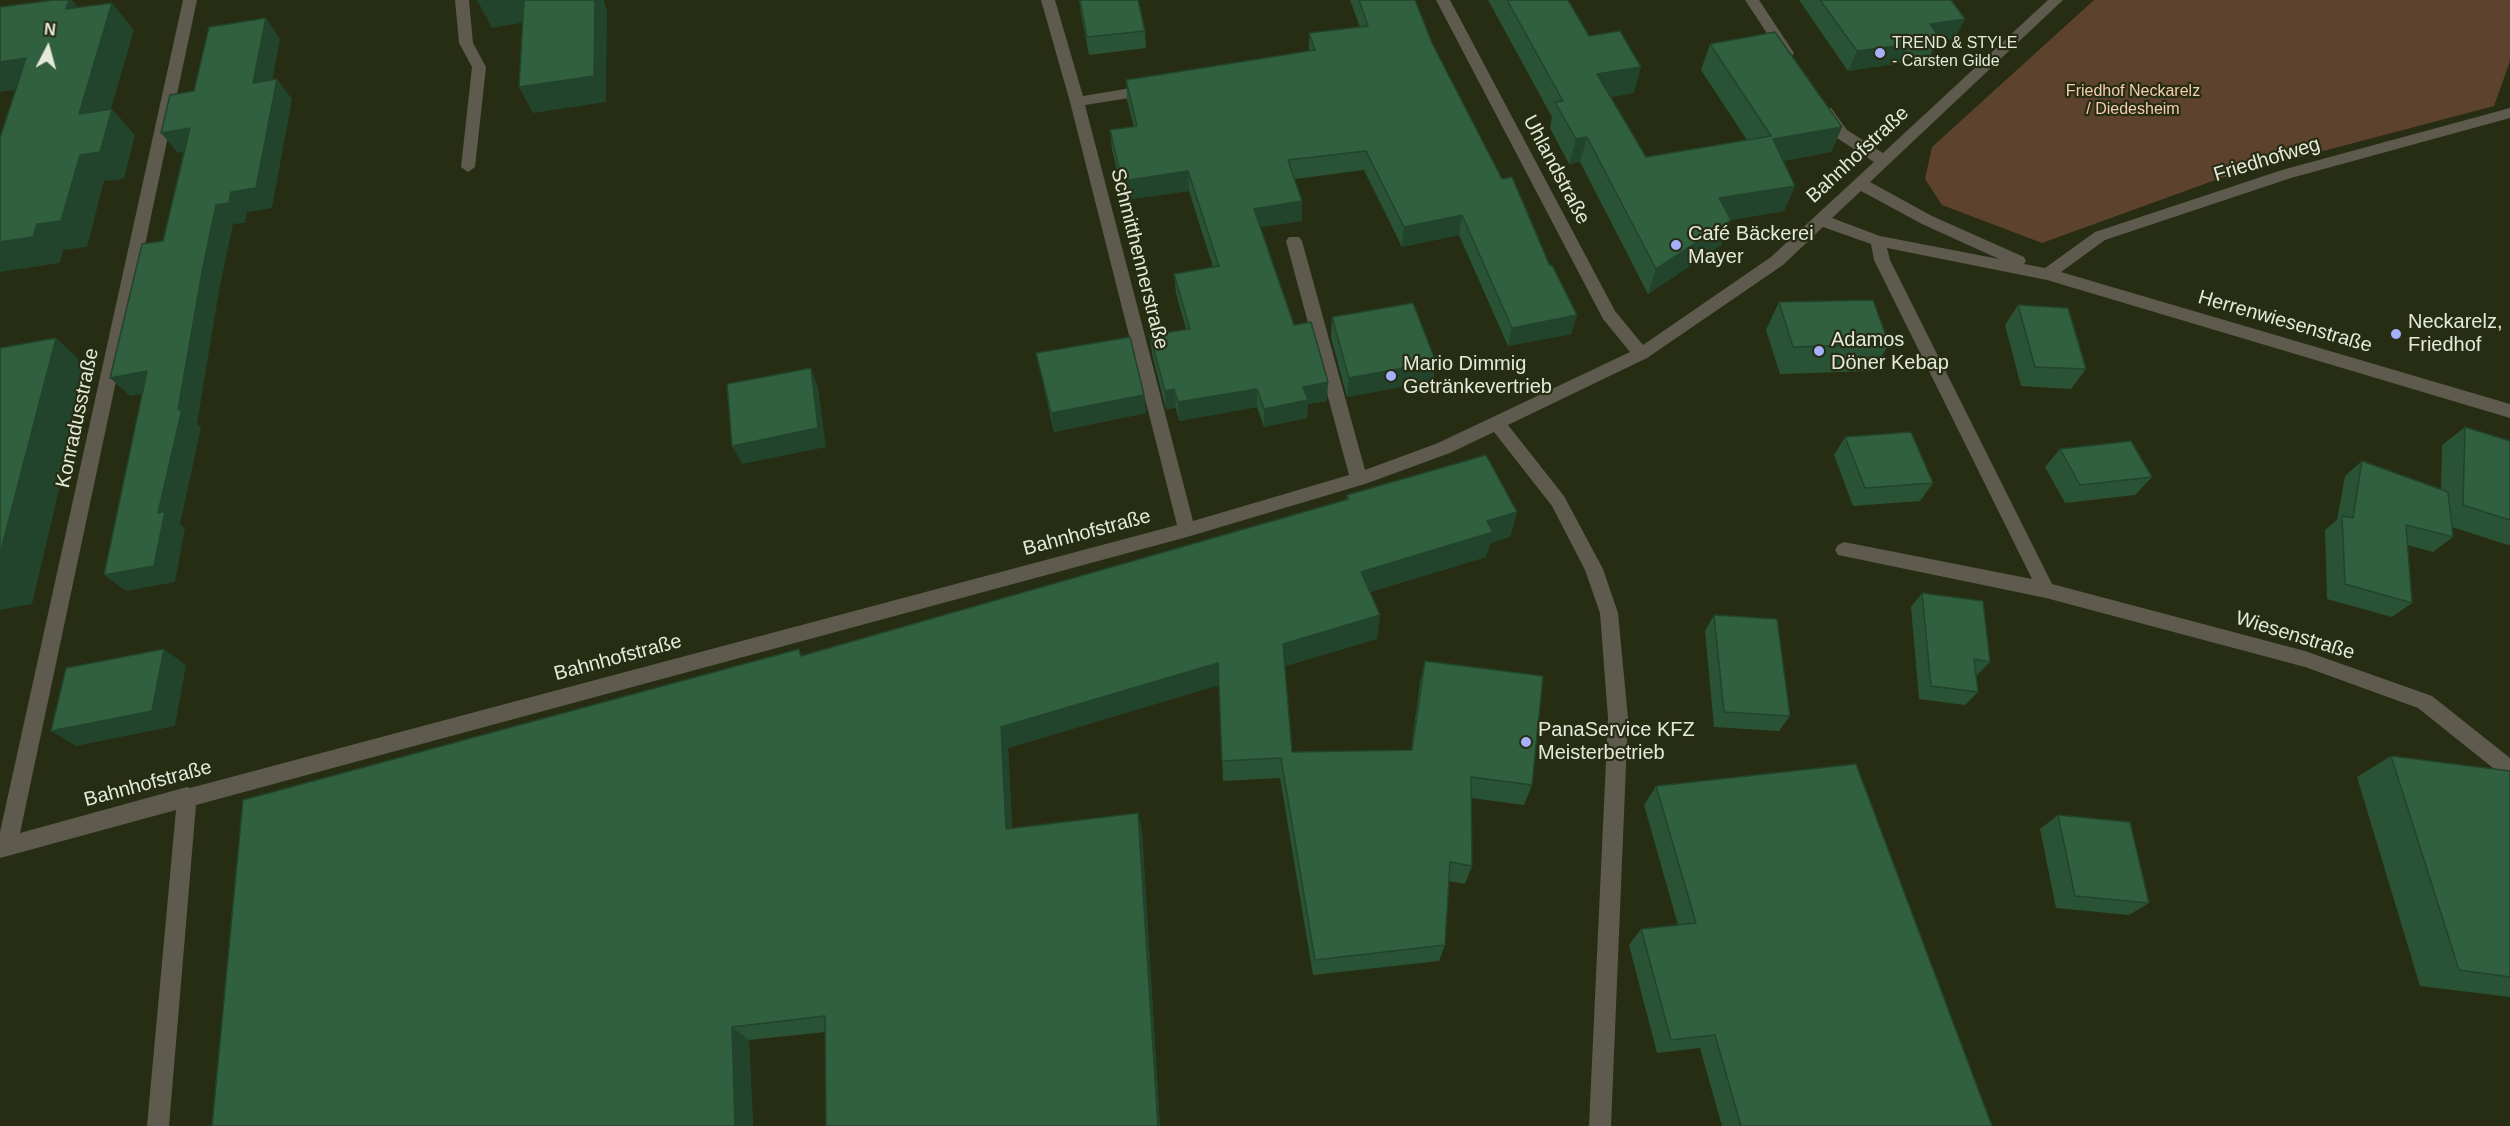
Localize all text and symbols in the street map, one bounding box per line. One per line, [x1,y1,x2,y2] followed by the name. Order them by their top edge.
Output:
[18,18,78,78] north arrow
[43,21,57,39] text: N
[1892,34,2017,72] place label: TREND & STYLE - Carsten Gilde
[1873,46,1887,60] marker: TREND & STYLE - Carsten Gilde
[2066,82,2200,120] park label: Friedhof Neckarelz / Diedesheim
[1802,101,1914,209] street label: Bahnhofstraße
[1517,111,1595,229] street label: Uhlandstraße
[2211,132,2323,188] street label: Friedhofweg
[1105,166,1173,352] street label: Schmitthennerstraße
[1688,222,1814,269] place label: Café Bäckerei Mayer
[1669,238,1683,252] marker: Café Bäckerei Mayer
[2195,286,2375,358] street label: Herrenwiesenstraße
[2408,310,2502,357] place label: Neckarelz, Friedhof
[2389,327,2403,341] marker: Neckarelz, Friedhof
[1831,328,1949,375] place label: Adamos Döner Kebap
[1812,344,1826,358] marker: Adamos Döner Kebap
[51,346,105,490] street label: Konradusstraße
[1403,352,1552,399] place label: Mario Dimmig Getränkevertrieb
[1384,369,1398,383] marker: Mario Dimmig Getränkevertrieb
[1021,504,1153,562] street label: Bahnhofstraße
[2233,606,2357,666] street label: Wiesenstraße
[552,629,684,687] street label: Bahnhofstraße
[1538,718,1695,765] place label: PanaService KFZ Meisterbetrieb
[1519,735,1533,749] marker: PanaService KFZ Meisterbetrieb
[82,755,214,813] street label: Bahnhofstraße

